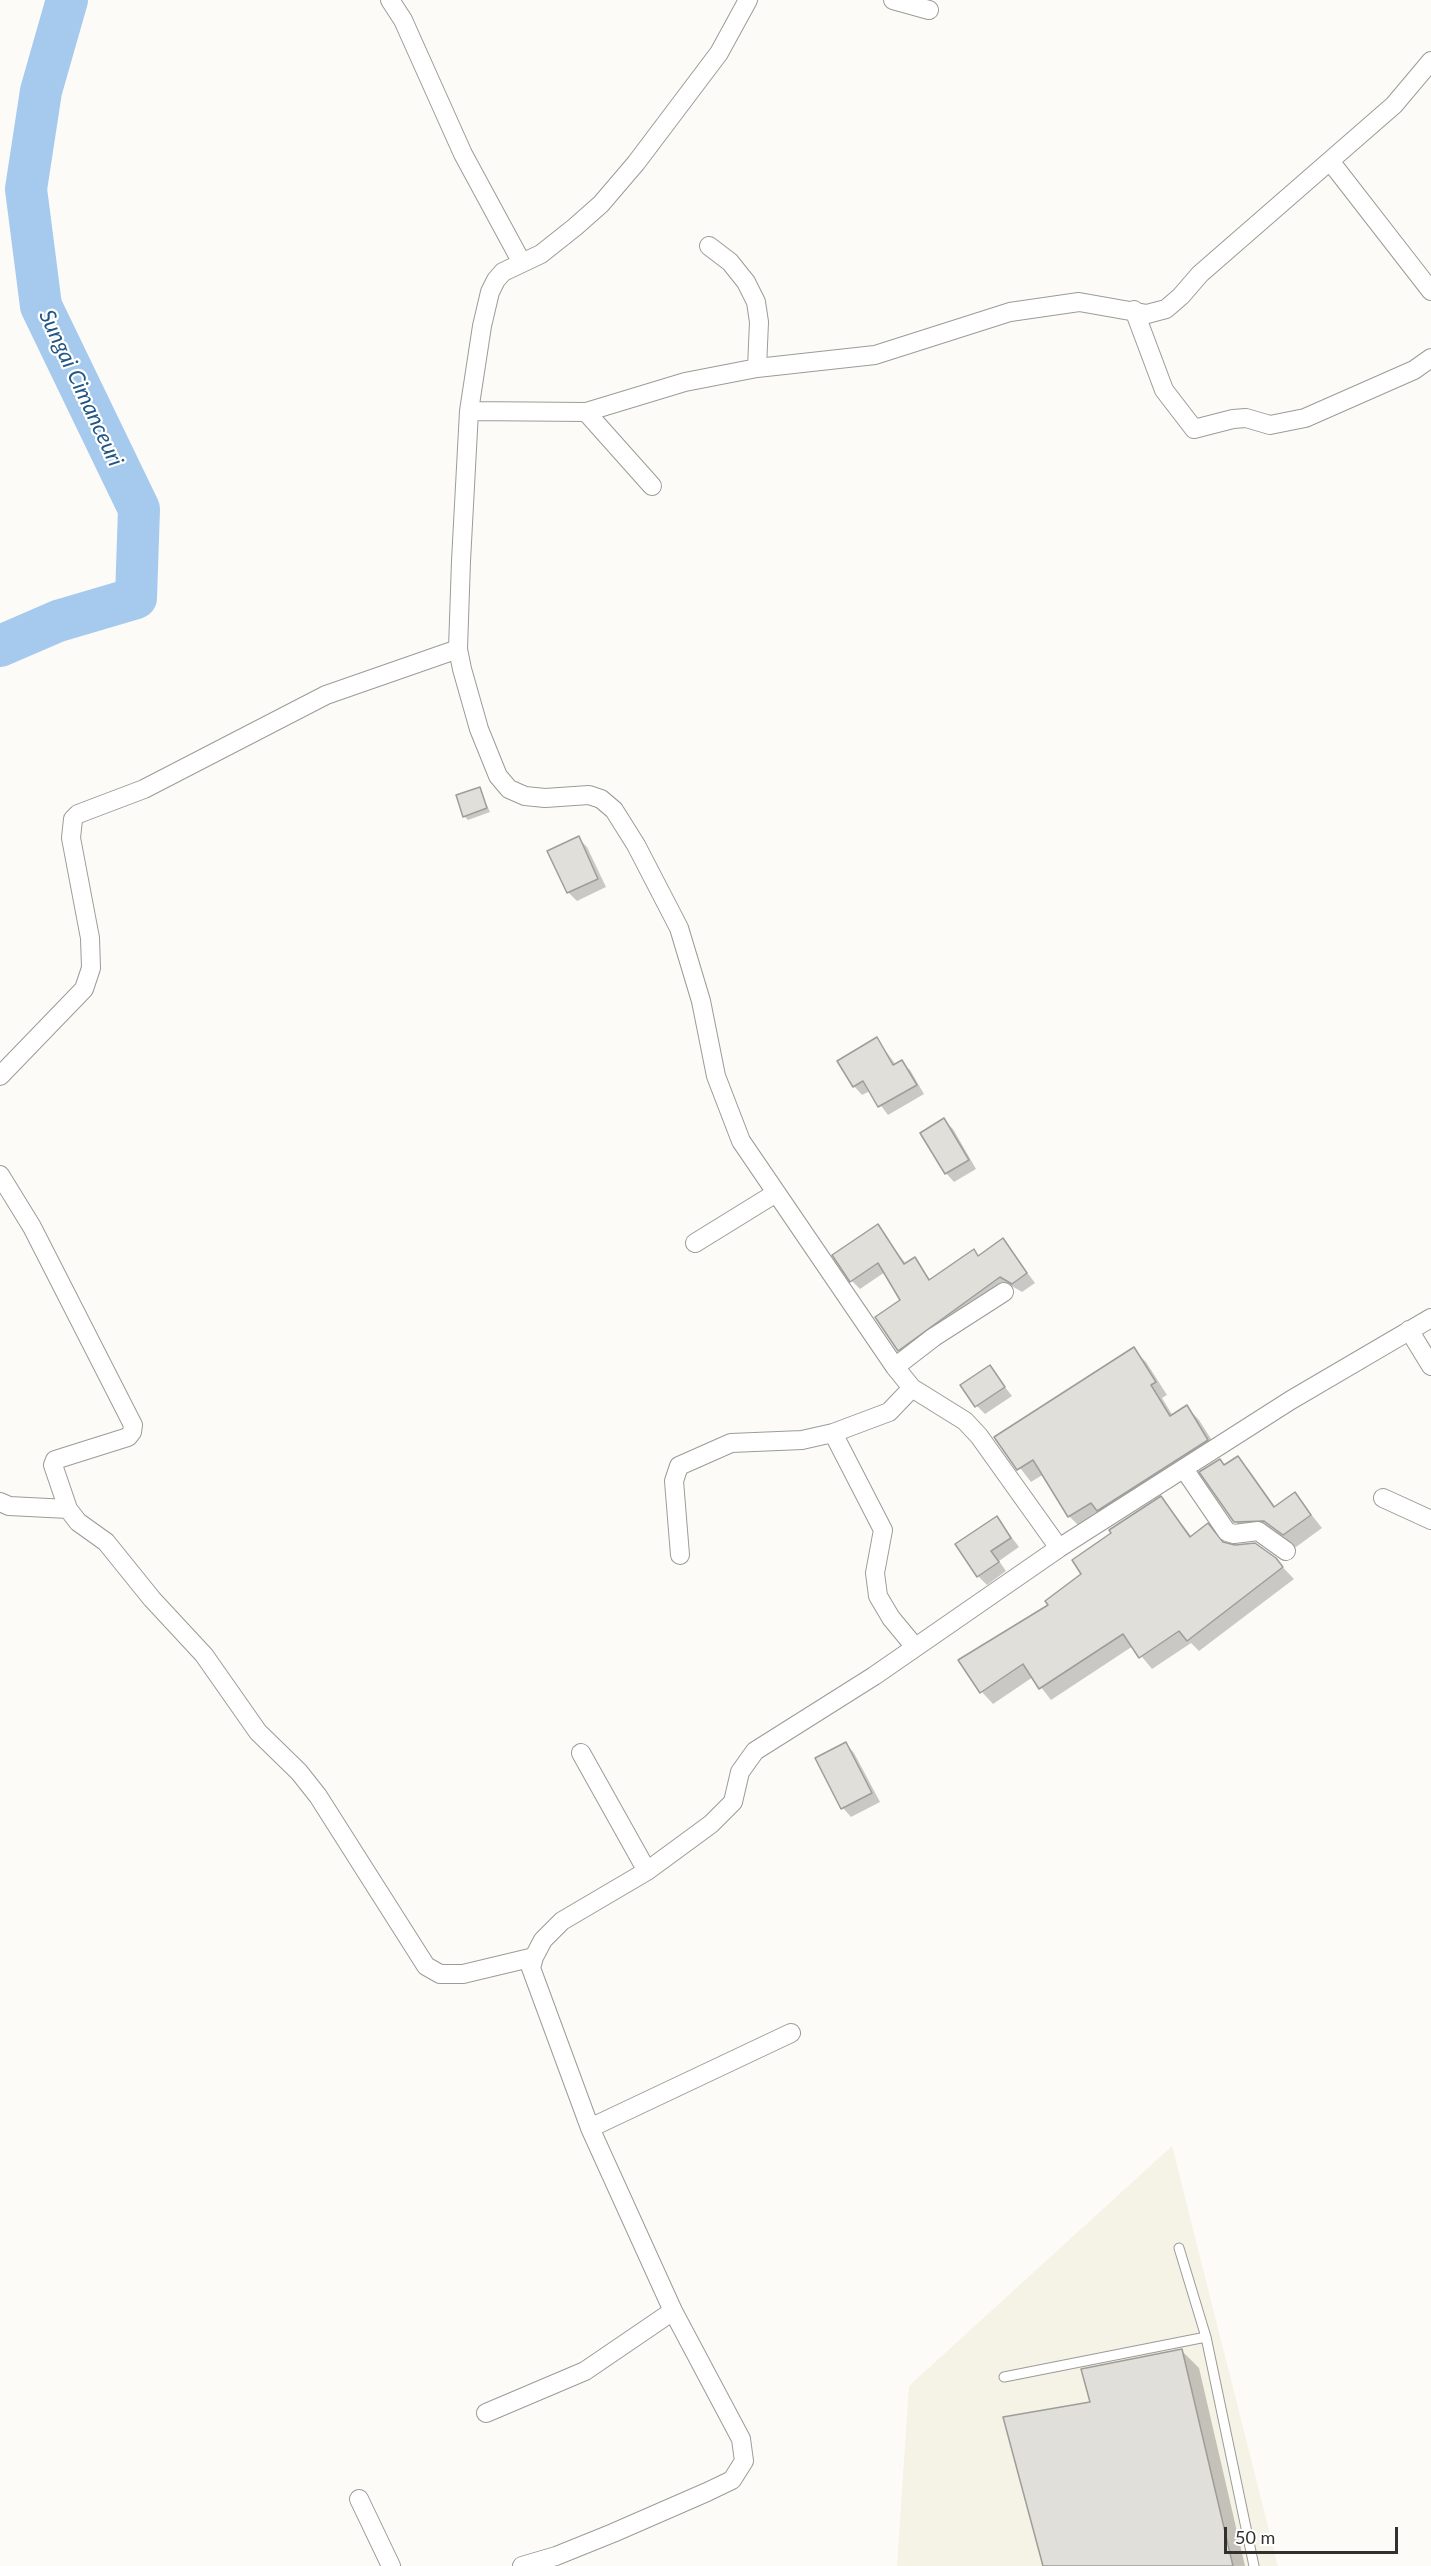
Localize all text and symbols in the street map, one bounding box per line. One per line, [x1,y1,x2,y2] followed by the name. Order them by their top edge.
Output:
[33,306,129,470] water label: Sungai Cimanceuri
[1227,2515,1401,2553] scale bar
[1235,2526,1275,2548] text: 50 m

